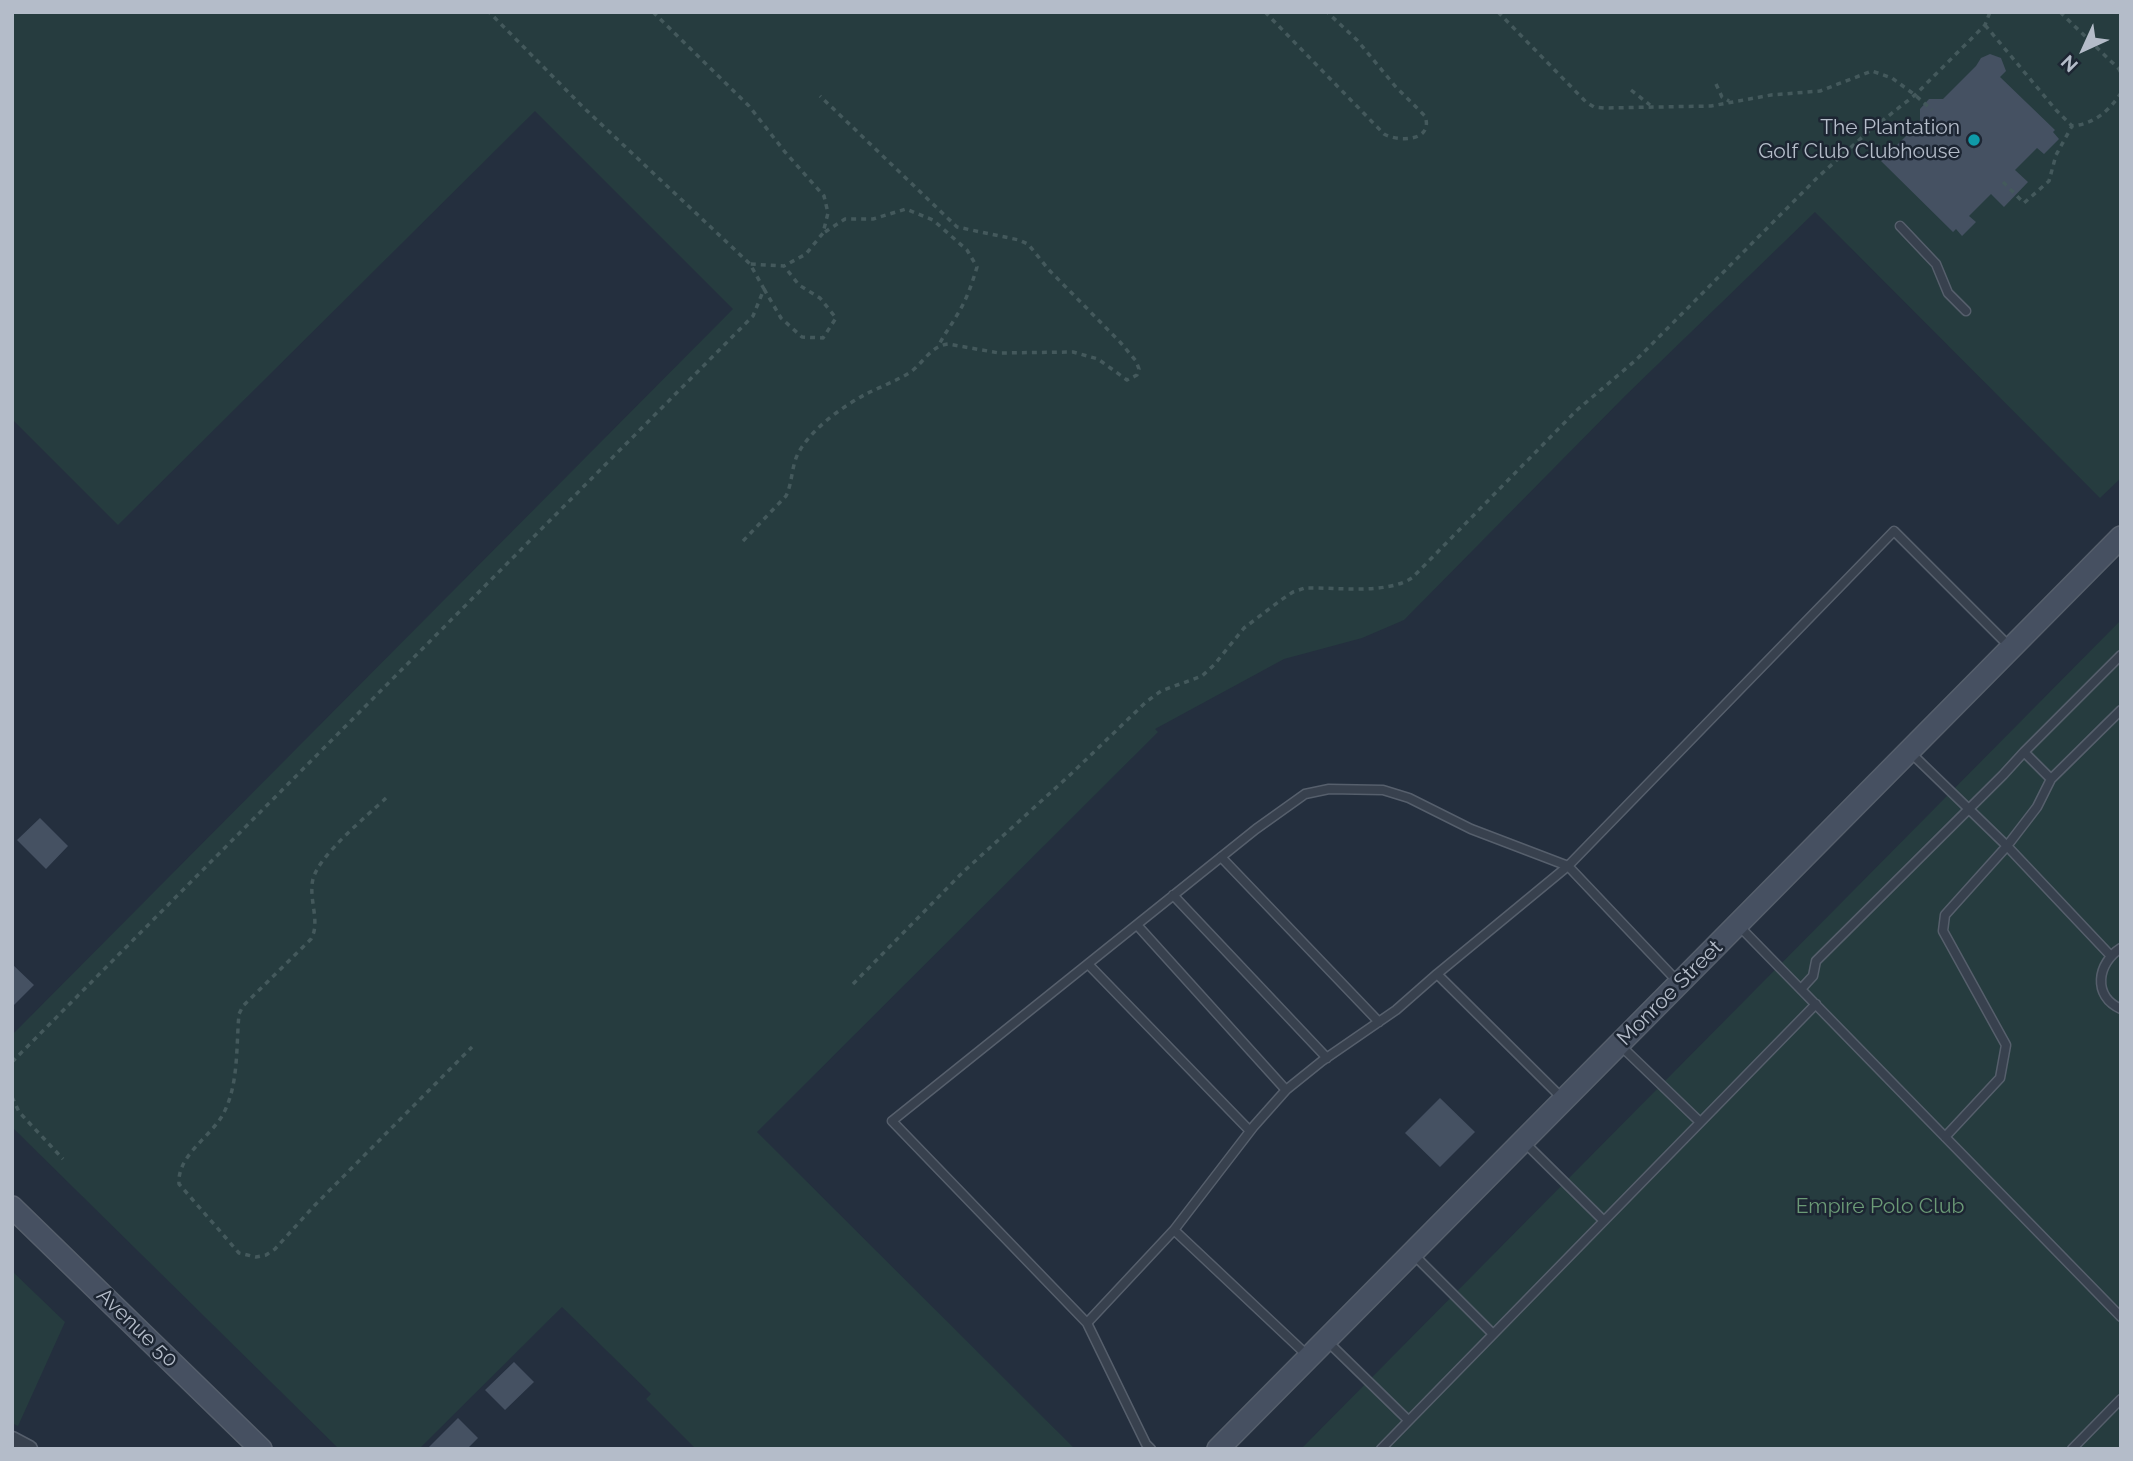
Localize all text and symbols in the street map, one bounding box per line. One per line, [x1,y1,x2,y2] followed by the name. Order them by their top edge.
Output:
[2049,14,2119,84] north arrow
[2056,51,2082,77] text: N
[1758,115,1960,165] place label: The Plantation Golf Club Clubhouse
[1966,132,1982,148] marker: The Plantation Golf Club Clubhouse
[1612,935,1728,1051] street label: Monroe Street
[1796,1194,1964,1220] park label: Empire Polo Club
[91,1283,183,1373] street label: Avenue 50

